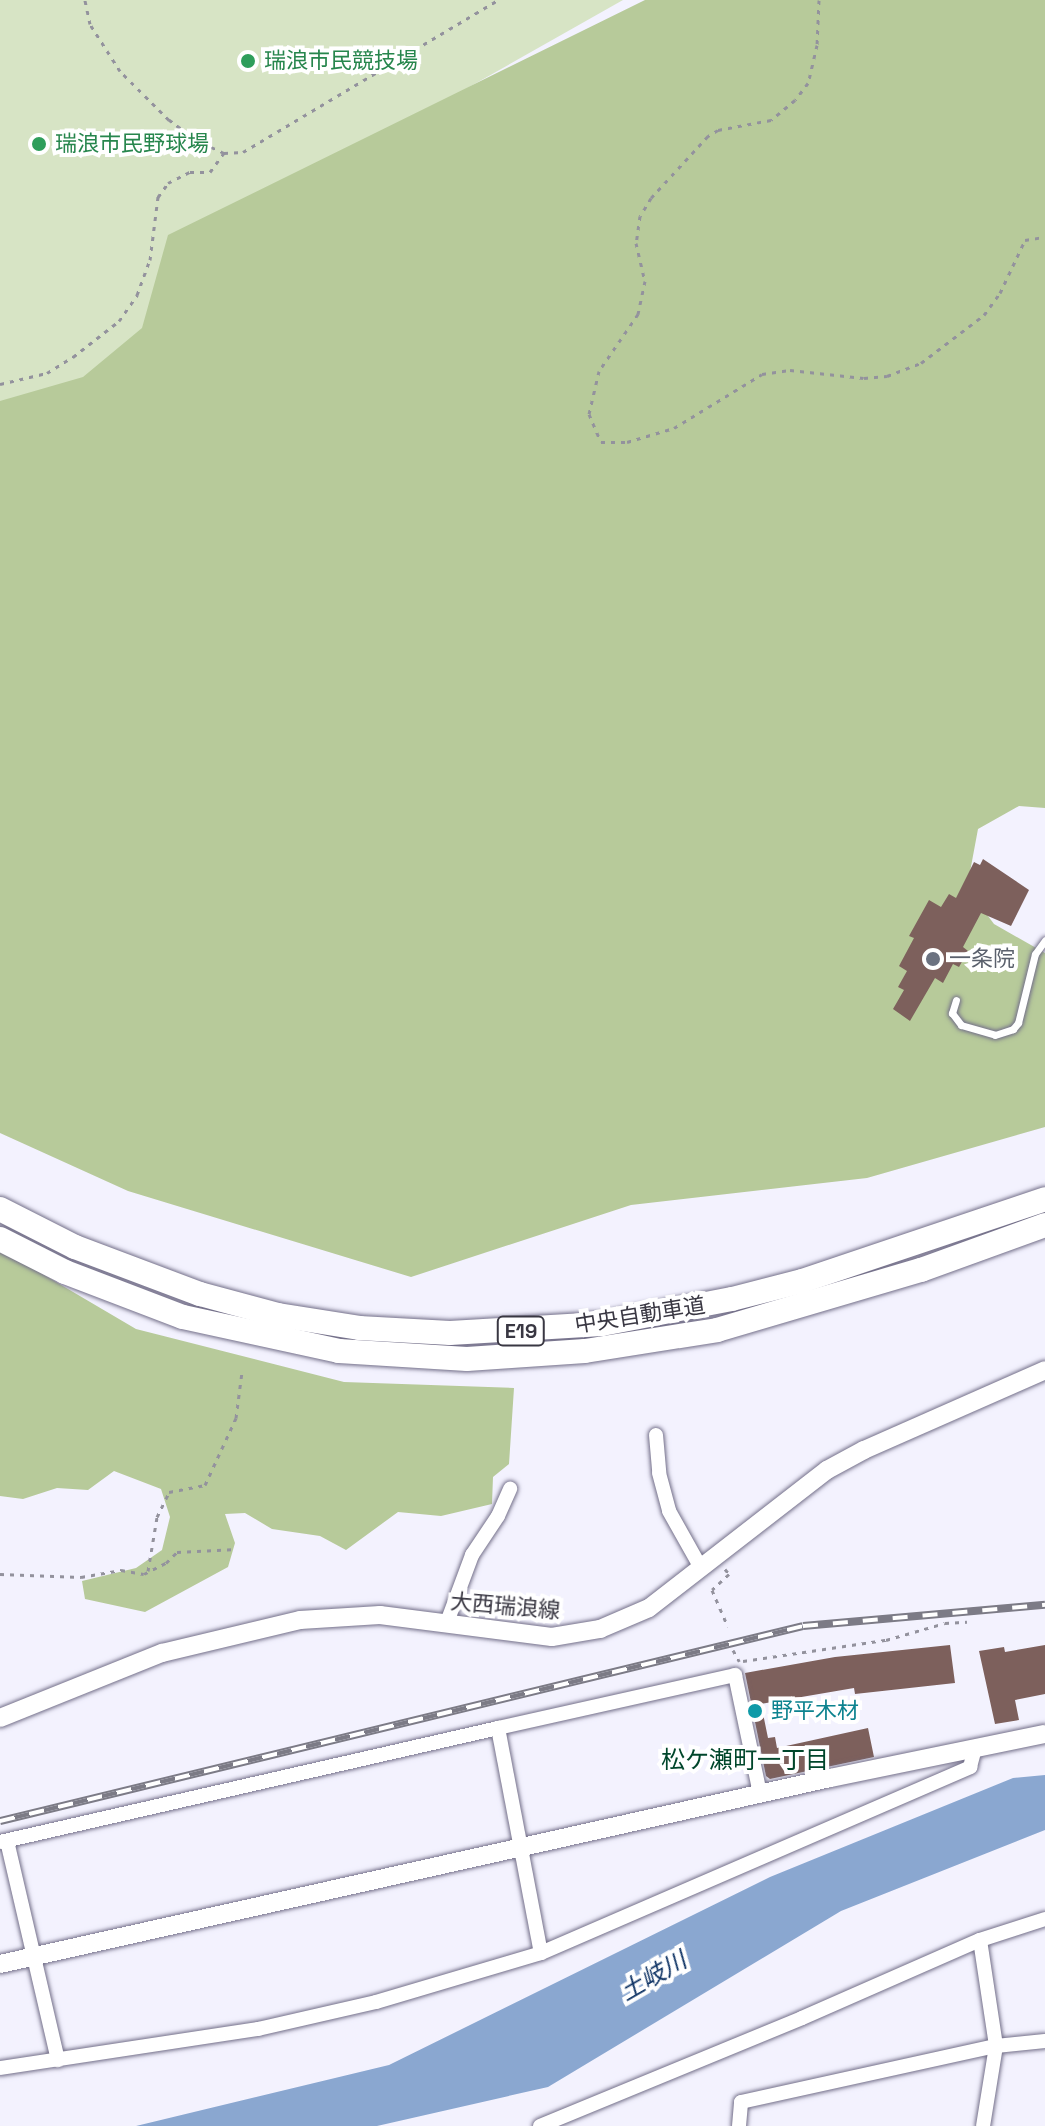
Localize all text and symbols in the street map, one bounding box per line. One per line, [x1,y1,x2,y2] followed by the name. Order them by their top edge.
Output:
[264,48,418,74] place label: 瑞浪市民競技場
[239,52,257,70] marker: 瑞浪市民競技場
[55,131,209,157] place label: 瑞浪市民野球場
[30,135,48,153] marker: 瑞浪市民野球場
[949,946,1015,972] place label: 一条院
[924,950,942,968] marker: 一条院
[573,1292,707,1338] street label: 中央自動車道
[495,1315,547,1347] road number: E19
[449,1588,561,1624] street label: 大西瑞浪線
[771,1698,859,1724] place label: 野平木材
[746,1702,764,1720] marker: 野平木材
[661,1746,829,1774] district label: 松ケ瀬町一丁目
[615,1946,691,2006] water label: 土岐川

